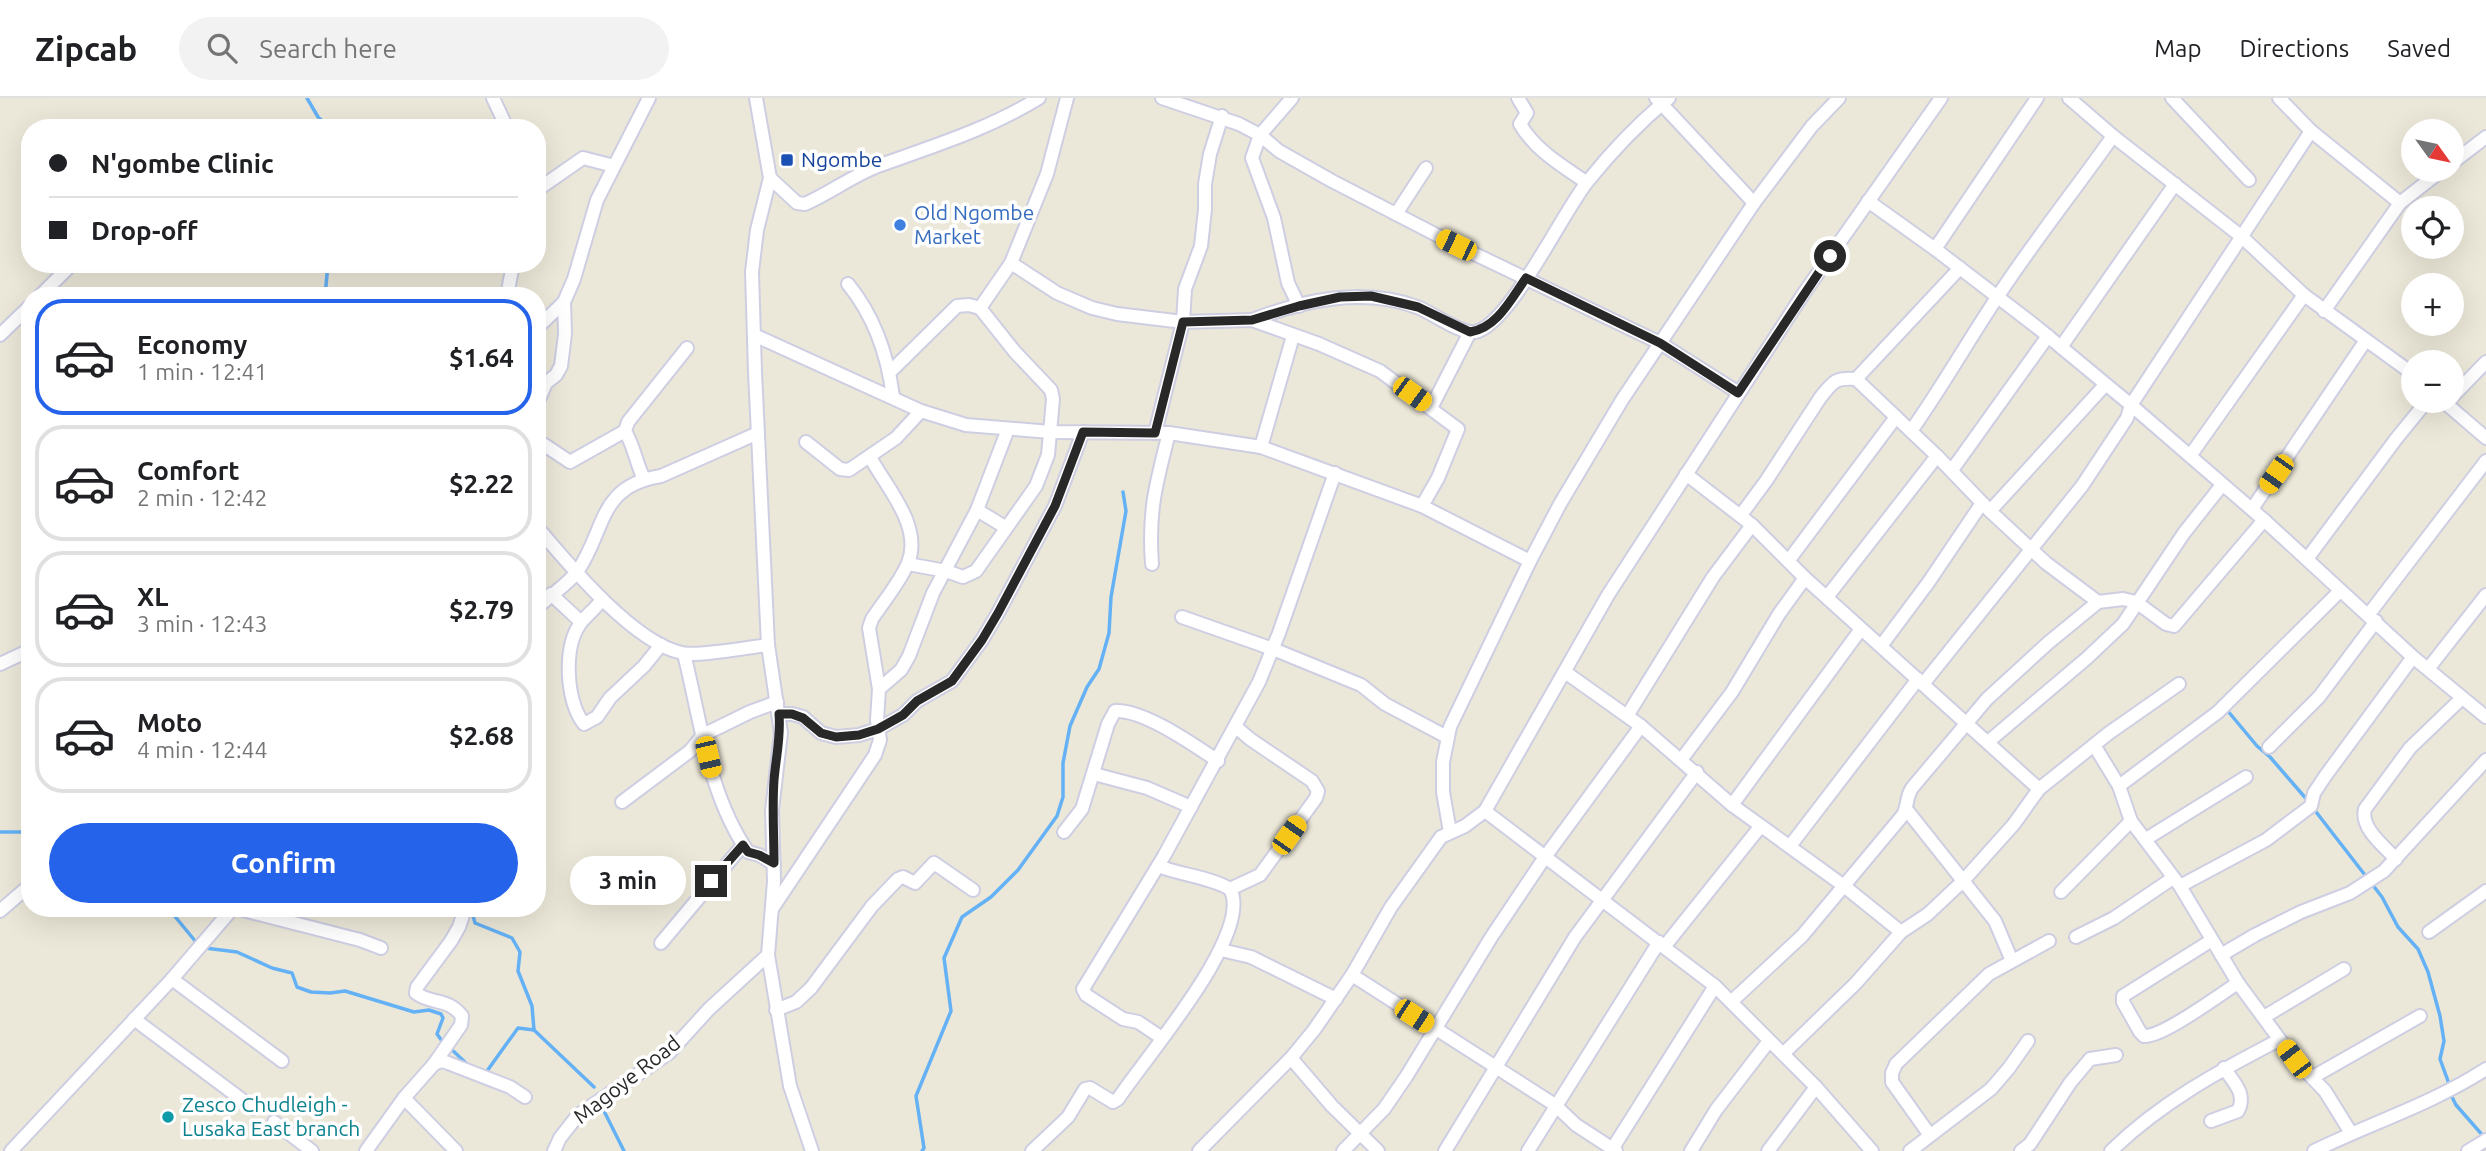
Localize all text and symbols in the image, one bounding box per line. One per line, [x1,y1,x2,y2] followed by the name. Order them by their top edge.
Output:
[179,17,669,80] search box
[203,29,241,67] icon: search
[35,30,137,67] text: Zipcab
[259,34,397,63] text: Search here
[2154,35,2201,62] text: Map
[2239,35,2349,62] text: Directions
[2387,35,2451,62] text: Saved
[2401,119,2464,182] north arrow
[2401,119,2464,413] map controls
[801,147,882,171] place label: Ngombe
[91,149,274,178] text: N'gombe Clinic
[779,152,795,168] marker: Ngombe
[2401,196,2464,259] button: locate
[914,200,1034,248] place label: Old Ngombe Market
[91,216,198,245] text: Drop-off
[892,217,908,233] marker: Old Ngombe Market
[1433,226,1480,264] car
[1814,240,1846,272] route start
[2401,273,2464,336] button: +
[53,326,116,389] icon: car
[137,330,247,359] text: Economy
[449,343,514,372] text: $1.64
[2401,350,2464,413] button: −
[137,359,268,384] text: 1 min · 12:41
[1389,373,1436,415] car
[2256,451,2297,497] car
[53,452,116,515] icon: car
[137,456,240,485] text: Comfort
[449,469,514,498] text: $2.22
[137,485,268,510] text: 2 min · 12:42
[53,578,116,641] icon: car
[137,582,168,611] text: XL
[449,595,514,624] text: $2.79
[137,611,268,636] text: 3 min · 12:43
[53,704,116,767] icon: car
[137,708,202,737] text: Moto
[449,721,514,750] text: $2.68
[694,734,723,780] car
[137,737,268,762] text: 4 min · 12:44
[1269,812,1310,858] car
[49,823,518,903] button: Confirm
[571,856,686,906] callout: 3 min
[695,865,727,897] route end
[599,868,657,893] text: 3 min
[1391,996,1438,1036] car
[568,1030,684,1128] street label: Magoye Road
[2273,1036,2316,1082] car
[182,1092,360,1140] place label: Zesco Chudleigh - Lusaka East branch
[160,1109,176,1125] marker: Zesco Chudleigh - Lusaka East branch

